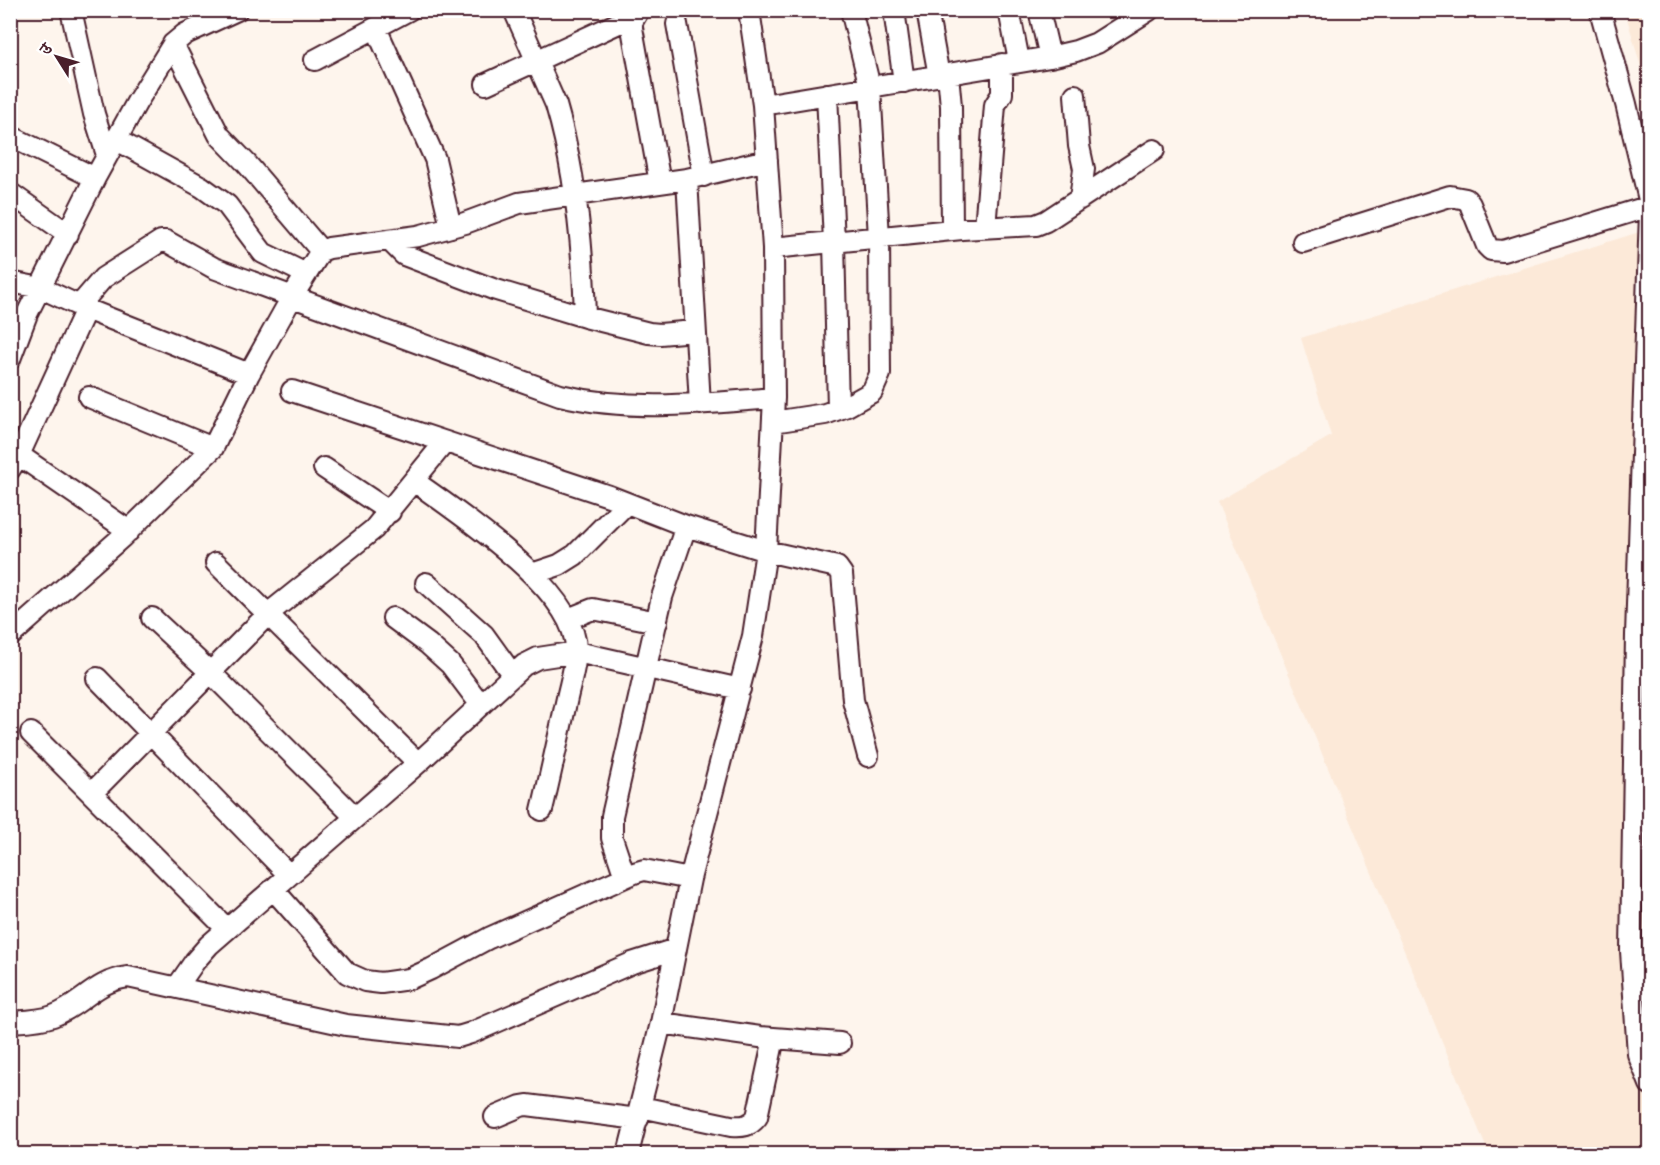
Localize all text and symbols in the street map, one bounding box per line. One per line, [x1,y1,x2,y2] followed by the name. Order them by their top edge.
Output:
[27,27,87,87] north arrow
[35,38,59,61] text: उ

